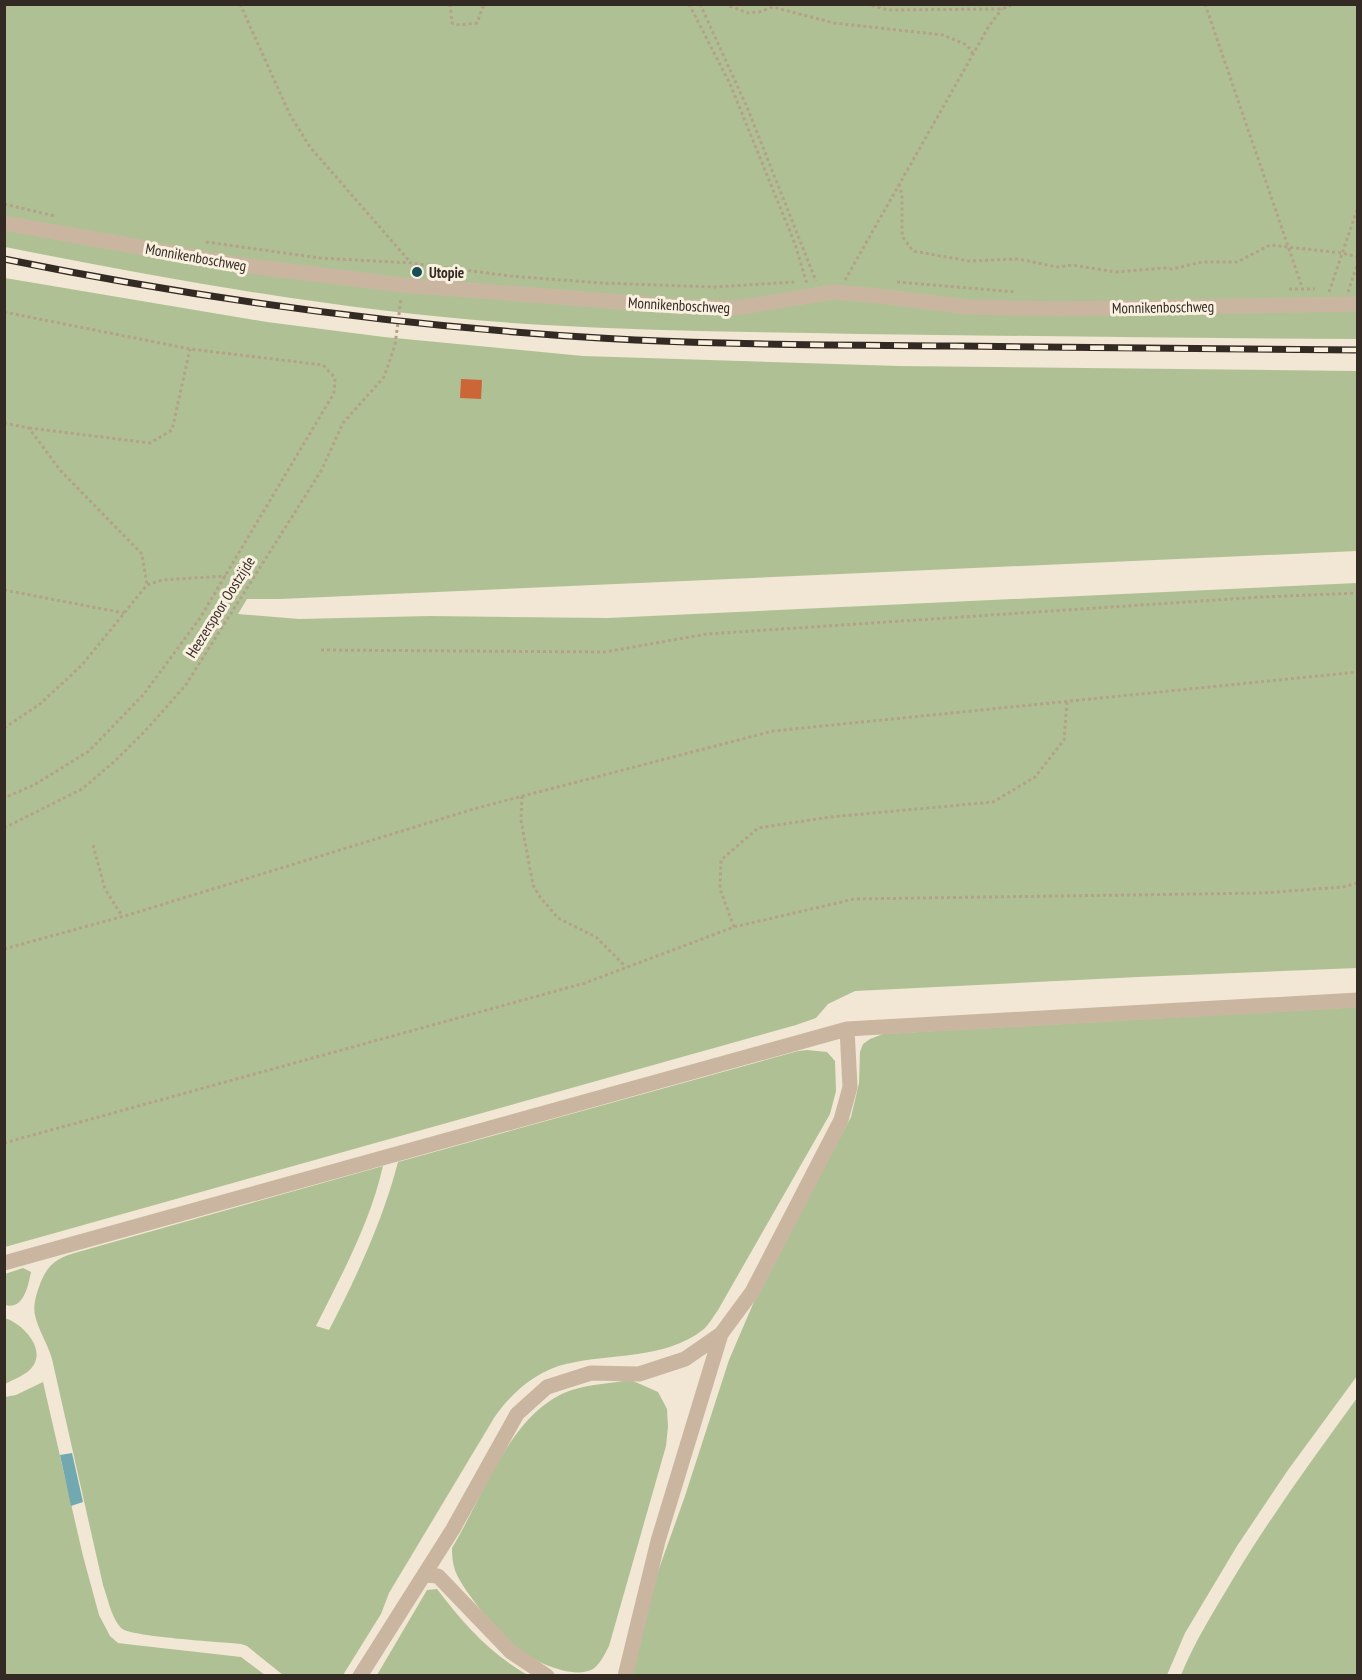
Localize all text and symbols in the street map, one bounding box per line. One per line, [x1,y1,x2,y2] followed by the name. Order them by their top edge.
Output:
[144,239,248,275] street label: Monnikenboschweg
[429,263,464,282] place label: Utopie
[410,265,424,279] marker: Utopie
[627,293,731,317] street label: Monnikenboschweg
[1112,297,1214,317] street label: Monnikenboschweg
[181,553,259,661] street label: Heezerspoor Oostzijde

